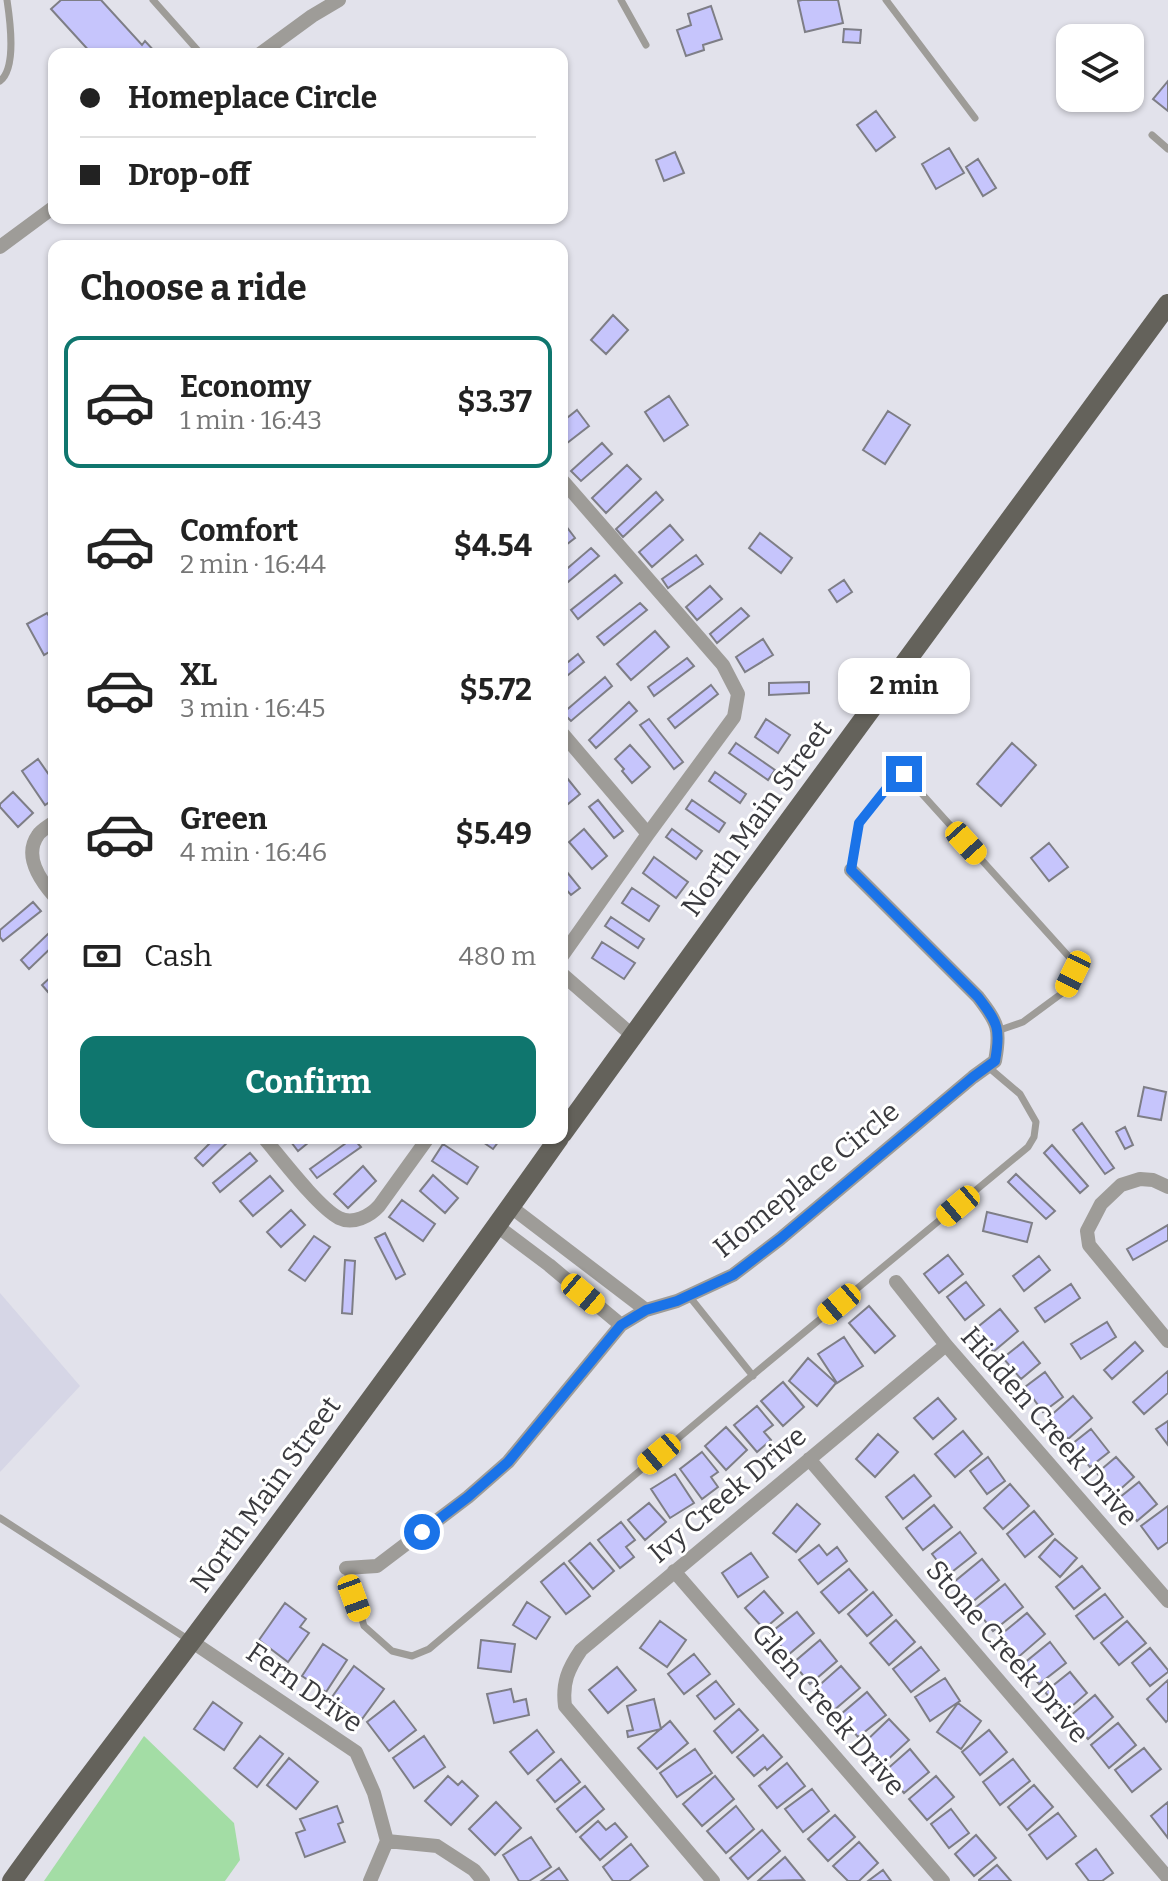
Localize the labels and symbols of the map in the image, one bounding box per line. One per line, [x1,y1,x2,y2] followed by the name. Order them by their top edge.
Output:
[838,658,970,714] callout: 2 min
[674,714,838,922] street label: North Main Street
[886,756,922,792] route end
[941,817,991,869] car
[1052,947,1094,1001] car
[707,1095,906,1264] street label: Homeplace Circle
[932,1181,984,1231] car
[557,1269,609,1319] car
[813,1279,865,1329] car
[954,1320,1145,1532] street label: Hidden Creek Drive
[183,1390,347,1598] street label: North Main Street
[642,1419,813,1570] street label: Ivy Creek Drive
[633,1429,685,1479] car
[404,1514,440,1550] route start
[919,1553,1096,1749] street label: Stone Creek Drive
[335,1571,373,1625] car
[745,1617,912,1802] street label: Glen Creek Drive
[240,1635,369,1739] street label: Fern Drive

